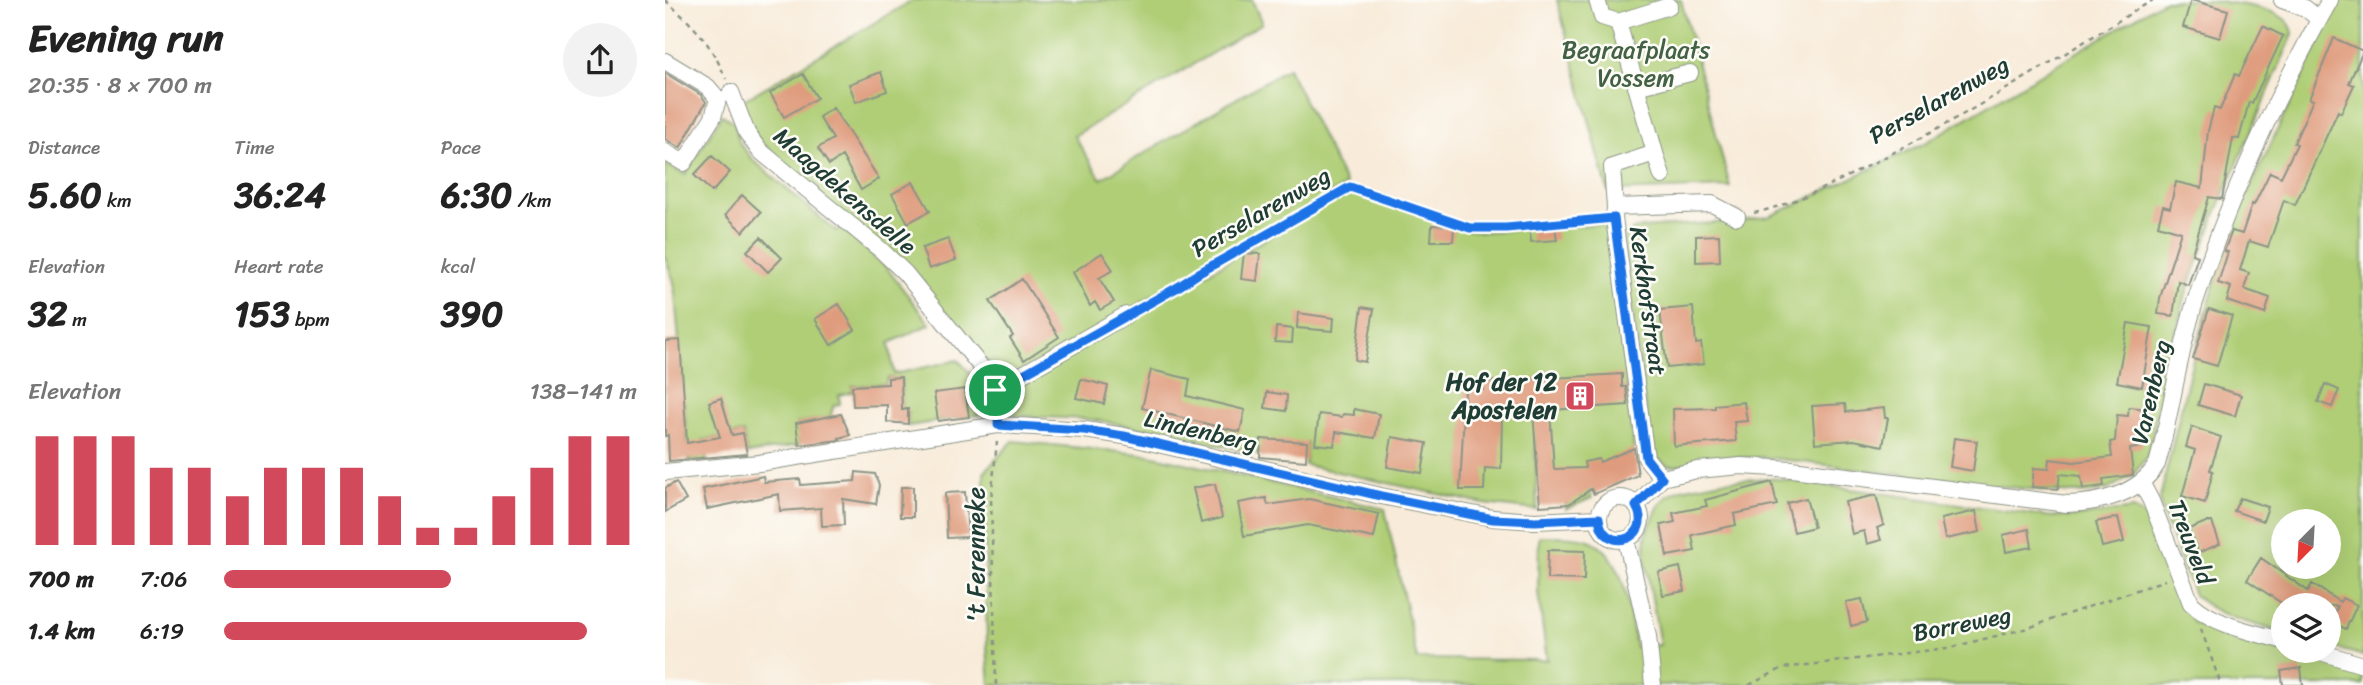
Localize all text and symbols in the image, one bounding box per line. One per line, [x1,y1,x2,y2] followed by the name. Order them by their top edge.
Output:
[28,5,224,72] text: Evening run
[563,23,637,97] button: share
[1562,29,1711,99] park label: Begraafplaats Vossem
[1861,44,2017,156] street label: Perselarenweg
[28,65,212,106] text: 20:35 · 8 × 700 m
[764,116,927,266] street label: Maagdekensdelle
[28,131,100,164] text: Distance
[234,131,275,164] text: Time
[441,131,481,164] text: Pace
[1183,155,1339,269] street label: Perselarenweg
[28,164,102,226] text: 5.60
[234,164,326,226] text: 36:24
[441,164,512,226] text: 6:30
[102,184,132,217] text: km
[512,184,552,217] text: /km
[1617,224,1679,378] street label: Kerkhofstraat
[28,250,105,283] text: Elevation
[234,250,324,283] text: Heart rate
[441,250,475,283] text: kcal
[28,283,67,345] text: 32
[234,283,290,345] text: 153
[441,283,503,345] text: 390
[67,303,87,336] text: m
[290,303,330,336] text: bpm
[2119,336,2183,448] street label: Varenberg
[965,360,1025,420] pin
[1446,361,1557,431] place label: Hof der 12 Apostelen
[28,371,121,412] text: Elevation
[530,371,637,412] text: 138–141 m
[976,371,1014,409] icon: arrive
[1563,379,1597,413] building icon: Hof der 12 Apostelen
[1140,398,1262,464] street label: Lindenberg
[955,487,997,623] street label: 't Ferenneke
[2156,493,2227,593] street label: Treuveld
[2271,509,2341,579] north arrow
[2271,509,2341,663] map controls
[28,559,94,600] text: 700 m
[140,559,188,600] text: 7:06
[2271,593,2341,663] button: layers
[1909,594,2015,654] street label: Borreweg
[28,611,95,652] text: 1.4 km
[140,611,184,652] text: 6:19

